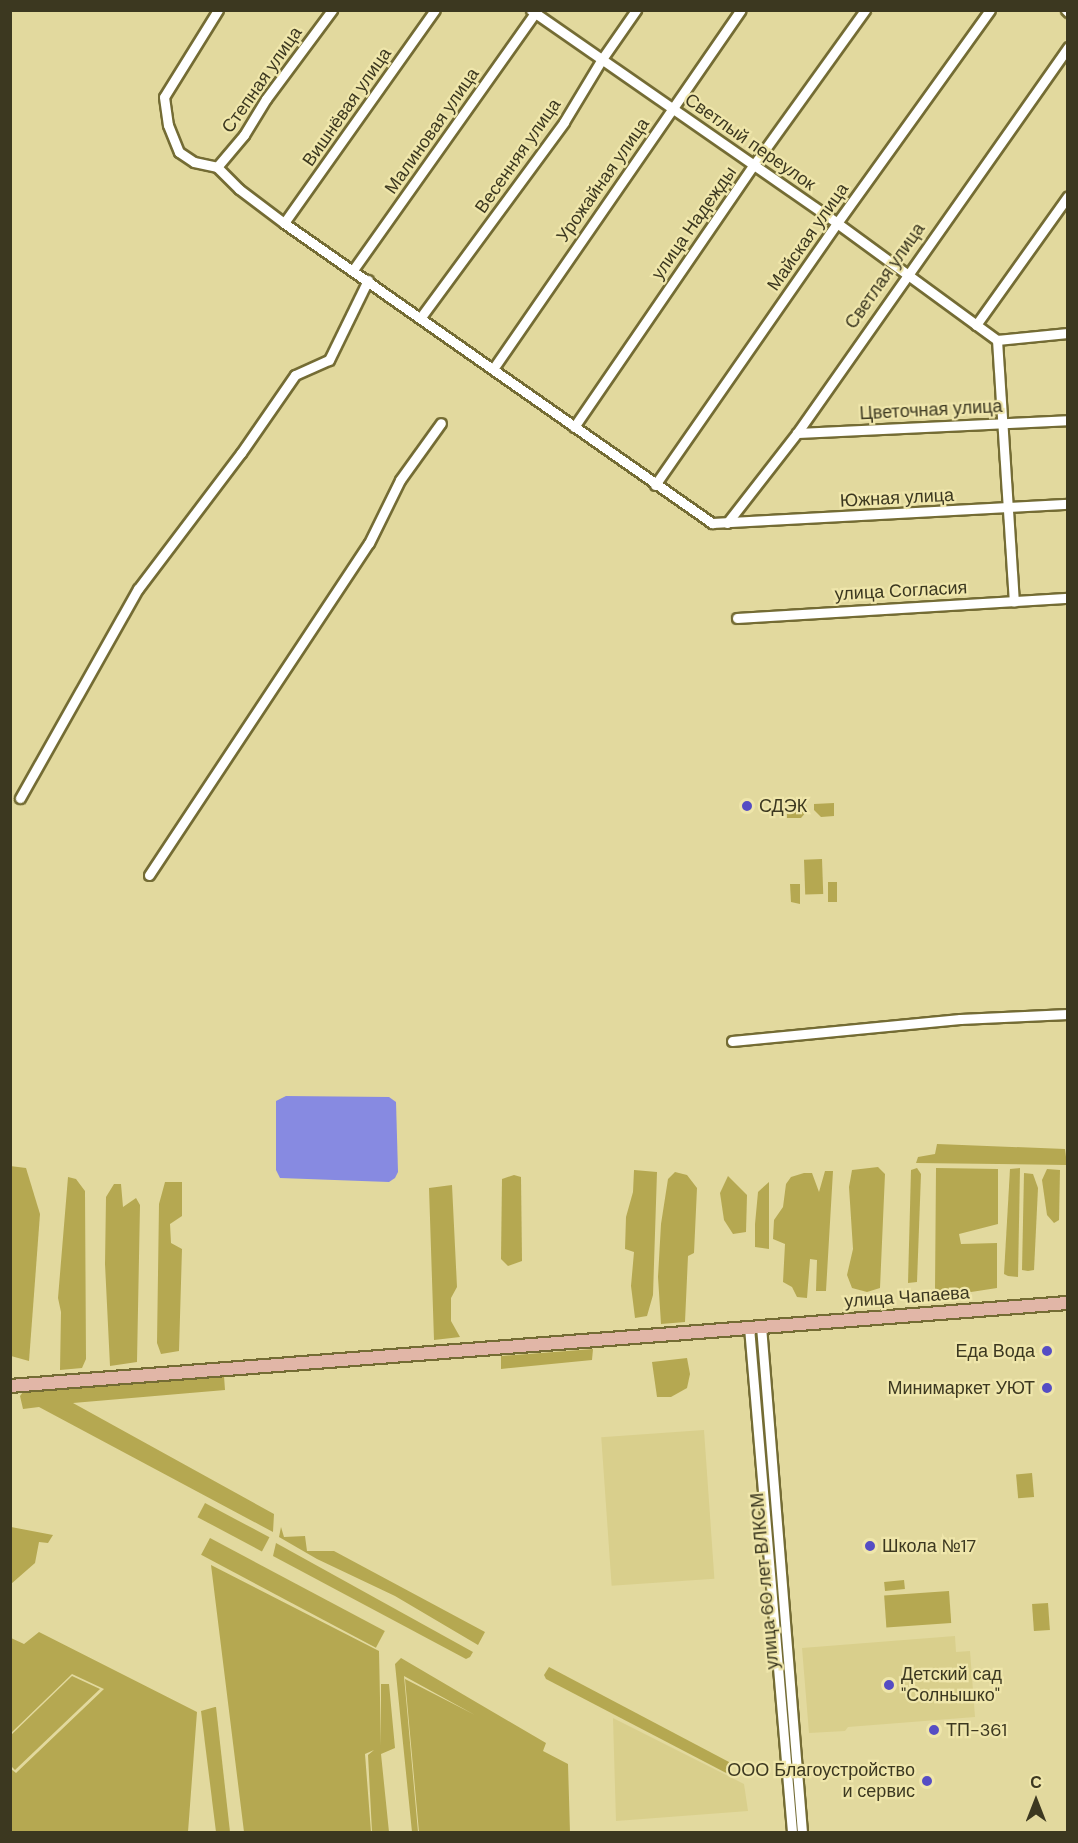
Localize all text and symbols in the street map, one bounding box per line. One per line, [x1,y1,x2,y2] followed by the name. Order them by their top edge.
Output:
[217,23,307,137] street label: Степная улица
[298,44,396,170] street label: Вишнёвая улица
[380,64,484,198] street label: Малиновая улица
[680,89,820,195] street label: Светлый переулок
[471,95,565,217] street label: Весенняя улица
[552,114,654,246] street label: Урожайная улица
[647,162,741,284] street label: улица Надежды
[763,179,853,295] street label: Майская улица
[841,219,929,333] street label: Светлая улица
[859,395,1003,425] street label: Цветочная улица
[839,484,955,512] street label: Южная улица
[834,577,968,605] street label: улица Согласия
[759,795,807,817] place label: СДЭК
[740,799,754,813] marker: СДЭК
[844,1282,970,1312] street label: улица Чапаева
[956,1340,1035,1362] place label: Еда Вода
[1040,1344,1054,1358] marker: Еда Вода
[887,1377,1035,1399] place label: Минимаркет УЮТ
[1040,1381,1054,1395] marker: Минимаркет УЮТ
[747,1492,783,1670] street label: улица 60 лет ВЛКСМ
[882,1535,976,1557] place label: Школа №17
[863,1539,877,1553] marker: Школа №17
[901,1664,1002,1706] place label: Детский сад "Солнышко"
[882,1678,896,1692] marker: Детский сад "Солнышко"
[946,1719,1007,1741] place label: ТП-361
[927,1723,941,1737] marker: ТП-361
[727,1760,915,1802] place label: ООО Благоустройство и сервис
[1006,1771,1066,1831] north arrow
[1030,1772,1042,1793] text: С
[920,1774,934,1788] marker: ООО Благоустройство и сервис

